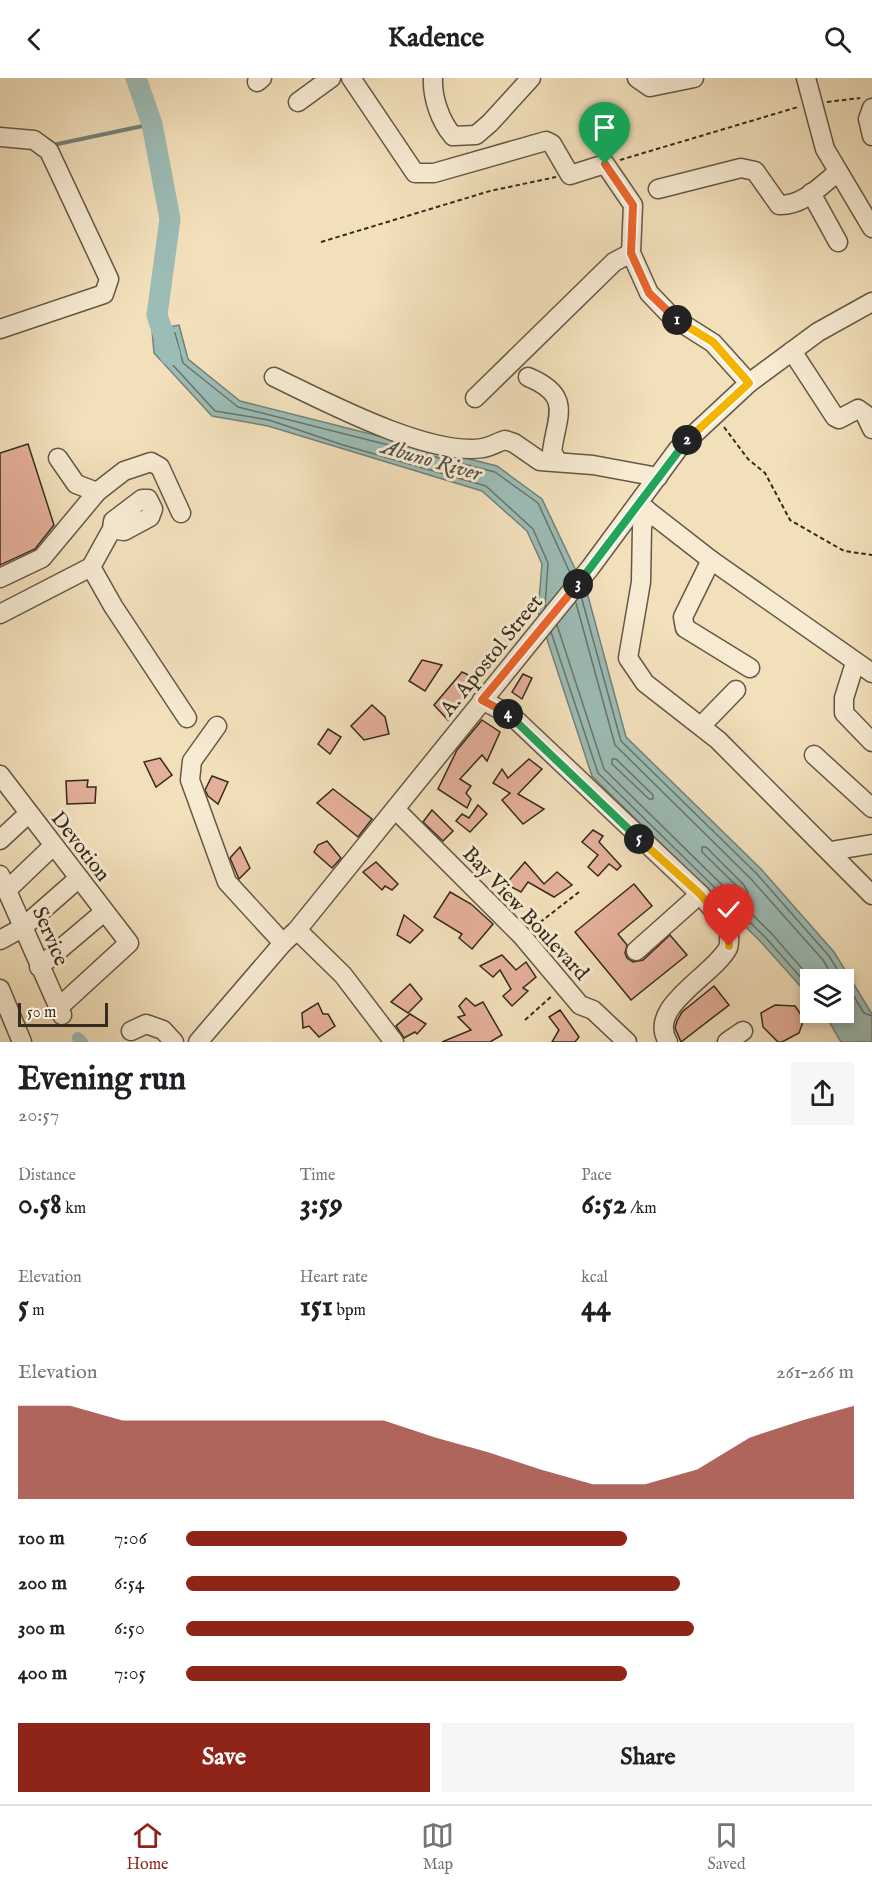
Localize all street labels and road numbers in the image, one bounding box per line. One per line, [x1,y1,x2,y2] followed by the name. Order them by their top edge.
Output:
[434,590,550,723] street label: A. Apostol Street
[44,806,116,888] street label: Devotion
[456,841,594,987] street label: Bay View Boulevard
[25,903,74,971] street label: Service

